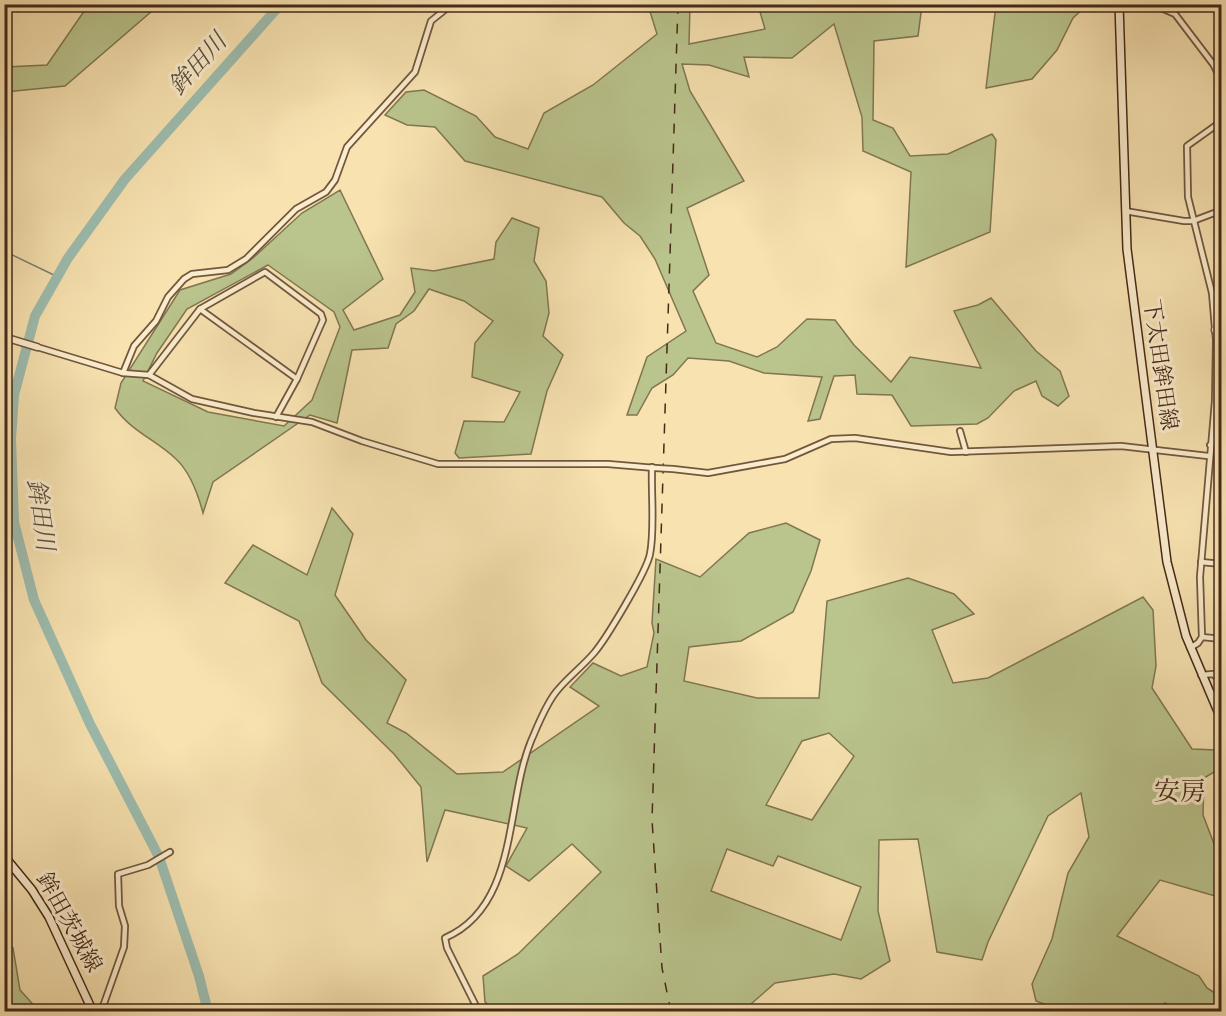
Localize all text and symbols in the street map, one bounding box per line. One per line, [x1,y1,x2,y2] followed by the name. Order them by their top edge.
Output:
[162,25,238,103] water label: 鉾田川
[1134,297,1184,433] street label: 下太田鉾田線
[17,477,61,556] water label: 鉾田川
[1154,775,1206,811] district label: 安房
[28,867,108,979] street label: 鉾田茨城線

